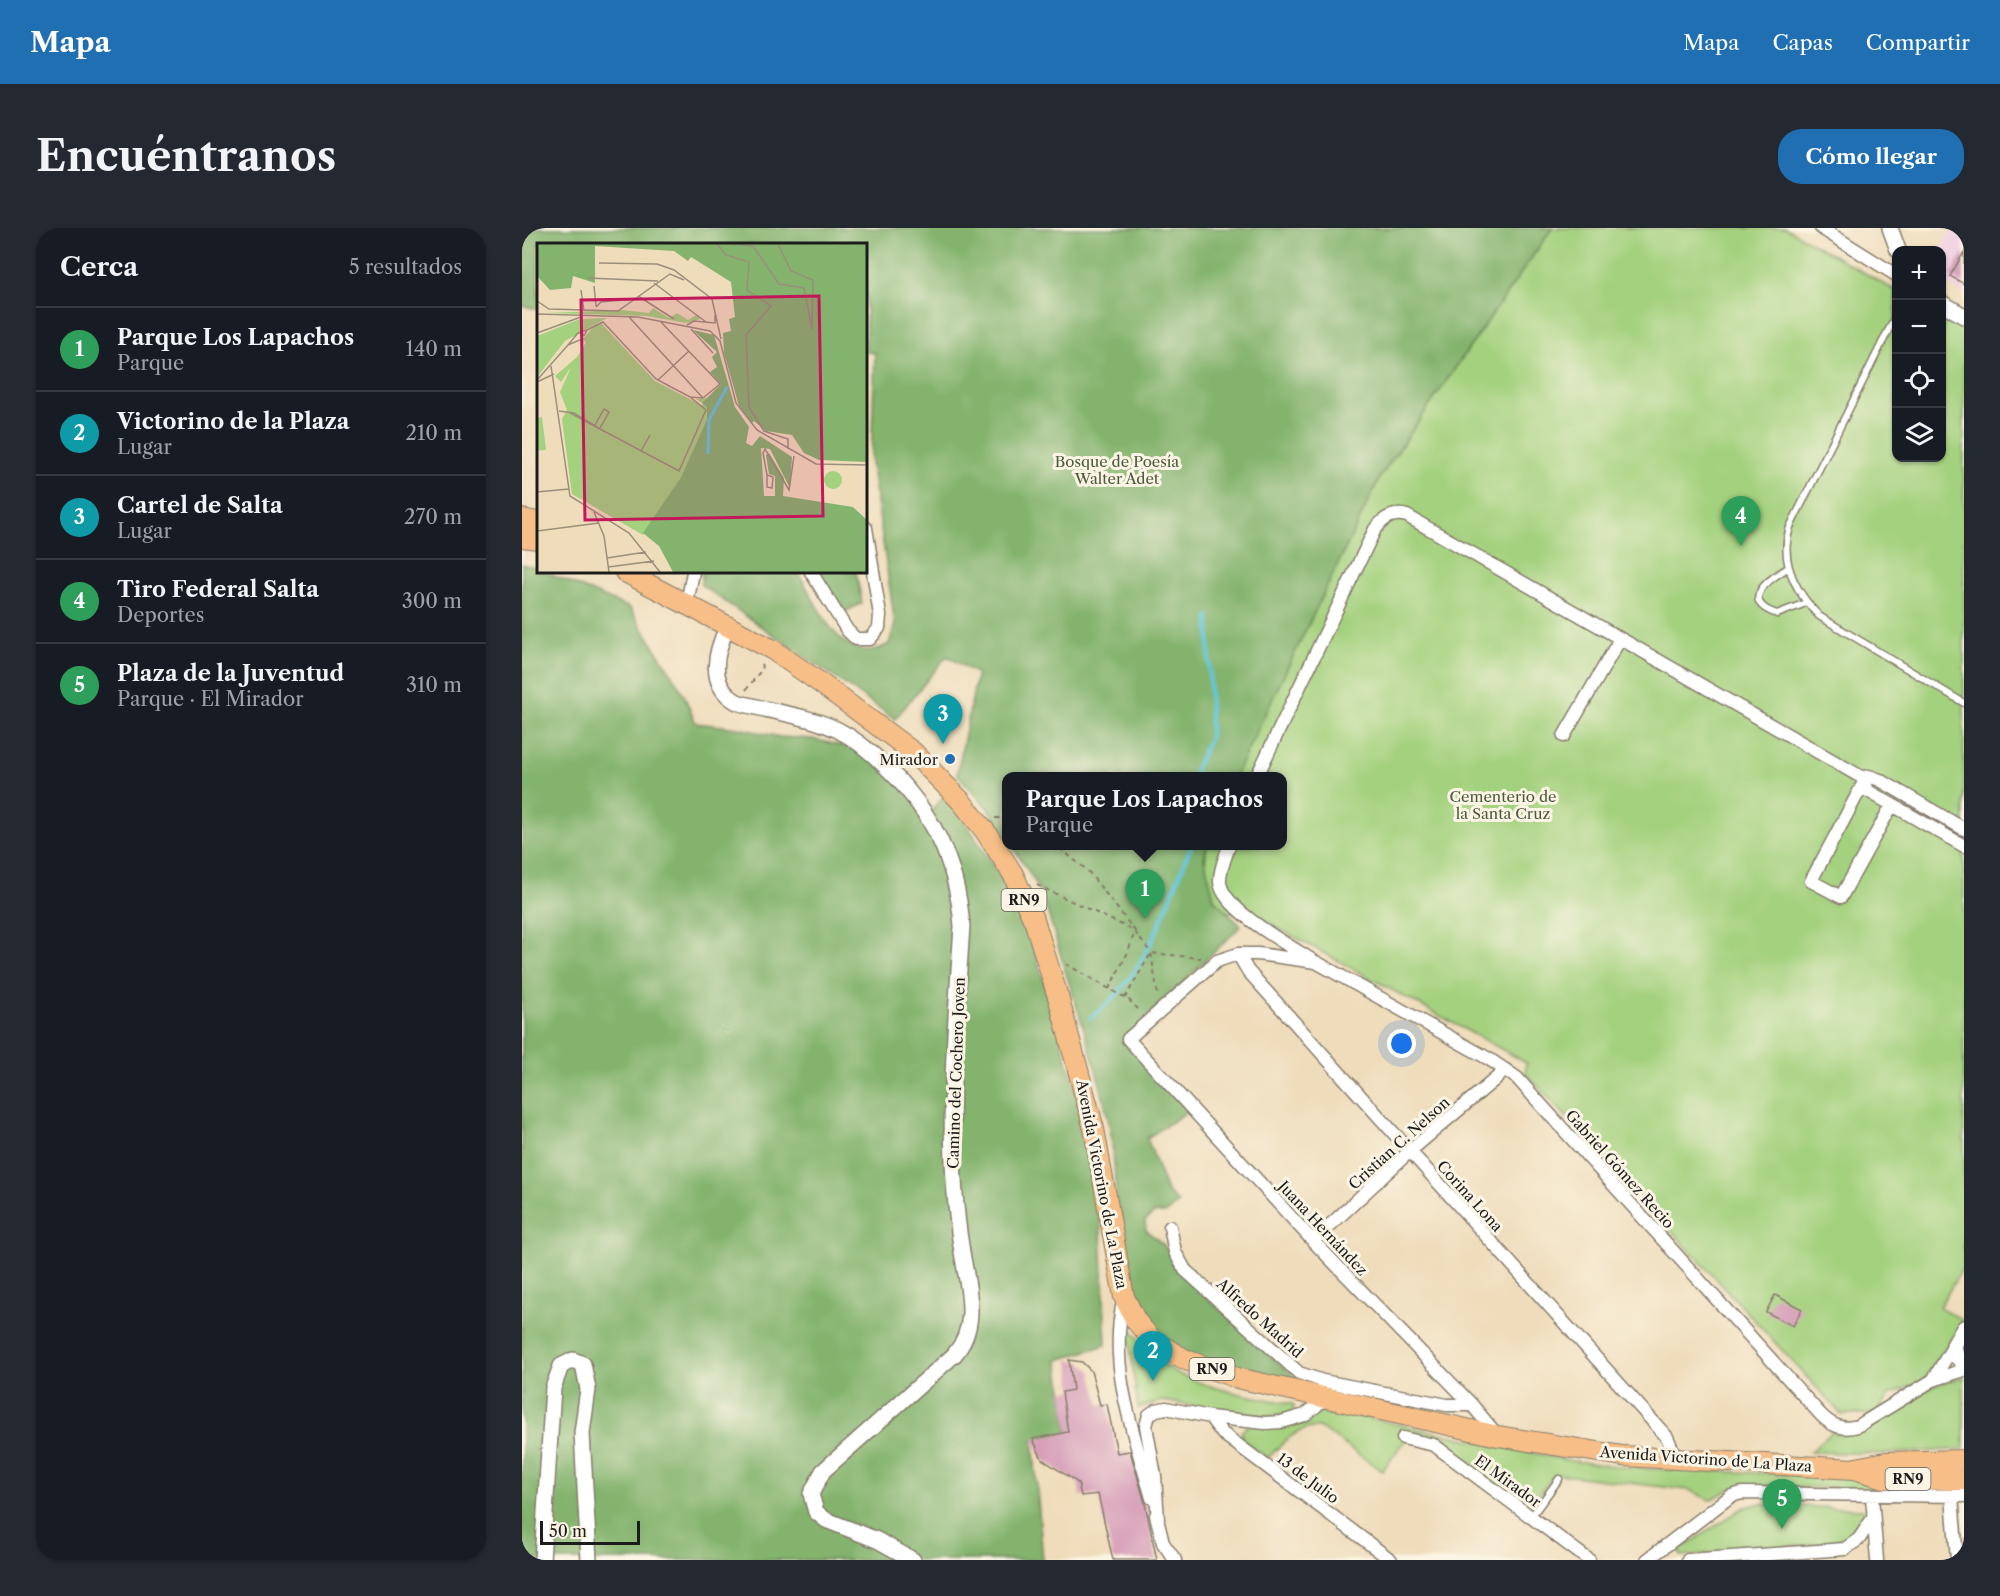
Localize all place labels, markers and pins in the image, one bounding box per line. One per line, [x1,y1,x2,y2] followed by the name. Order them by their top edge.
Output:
[1722,496,1760,546] pin: 4
[924,694,962,744] pin: 3
[879,750,939,769] place label: Mirador
[943,752,957,766] marker: Mirador
[1126,870,1164,919] pin: 1
[1134,1332,1172,1381] pin: 2
[1762,1480,1802,1529] pin: 5

